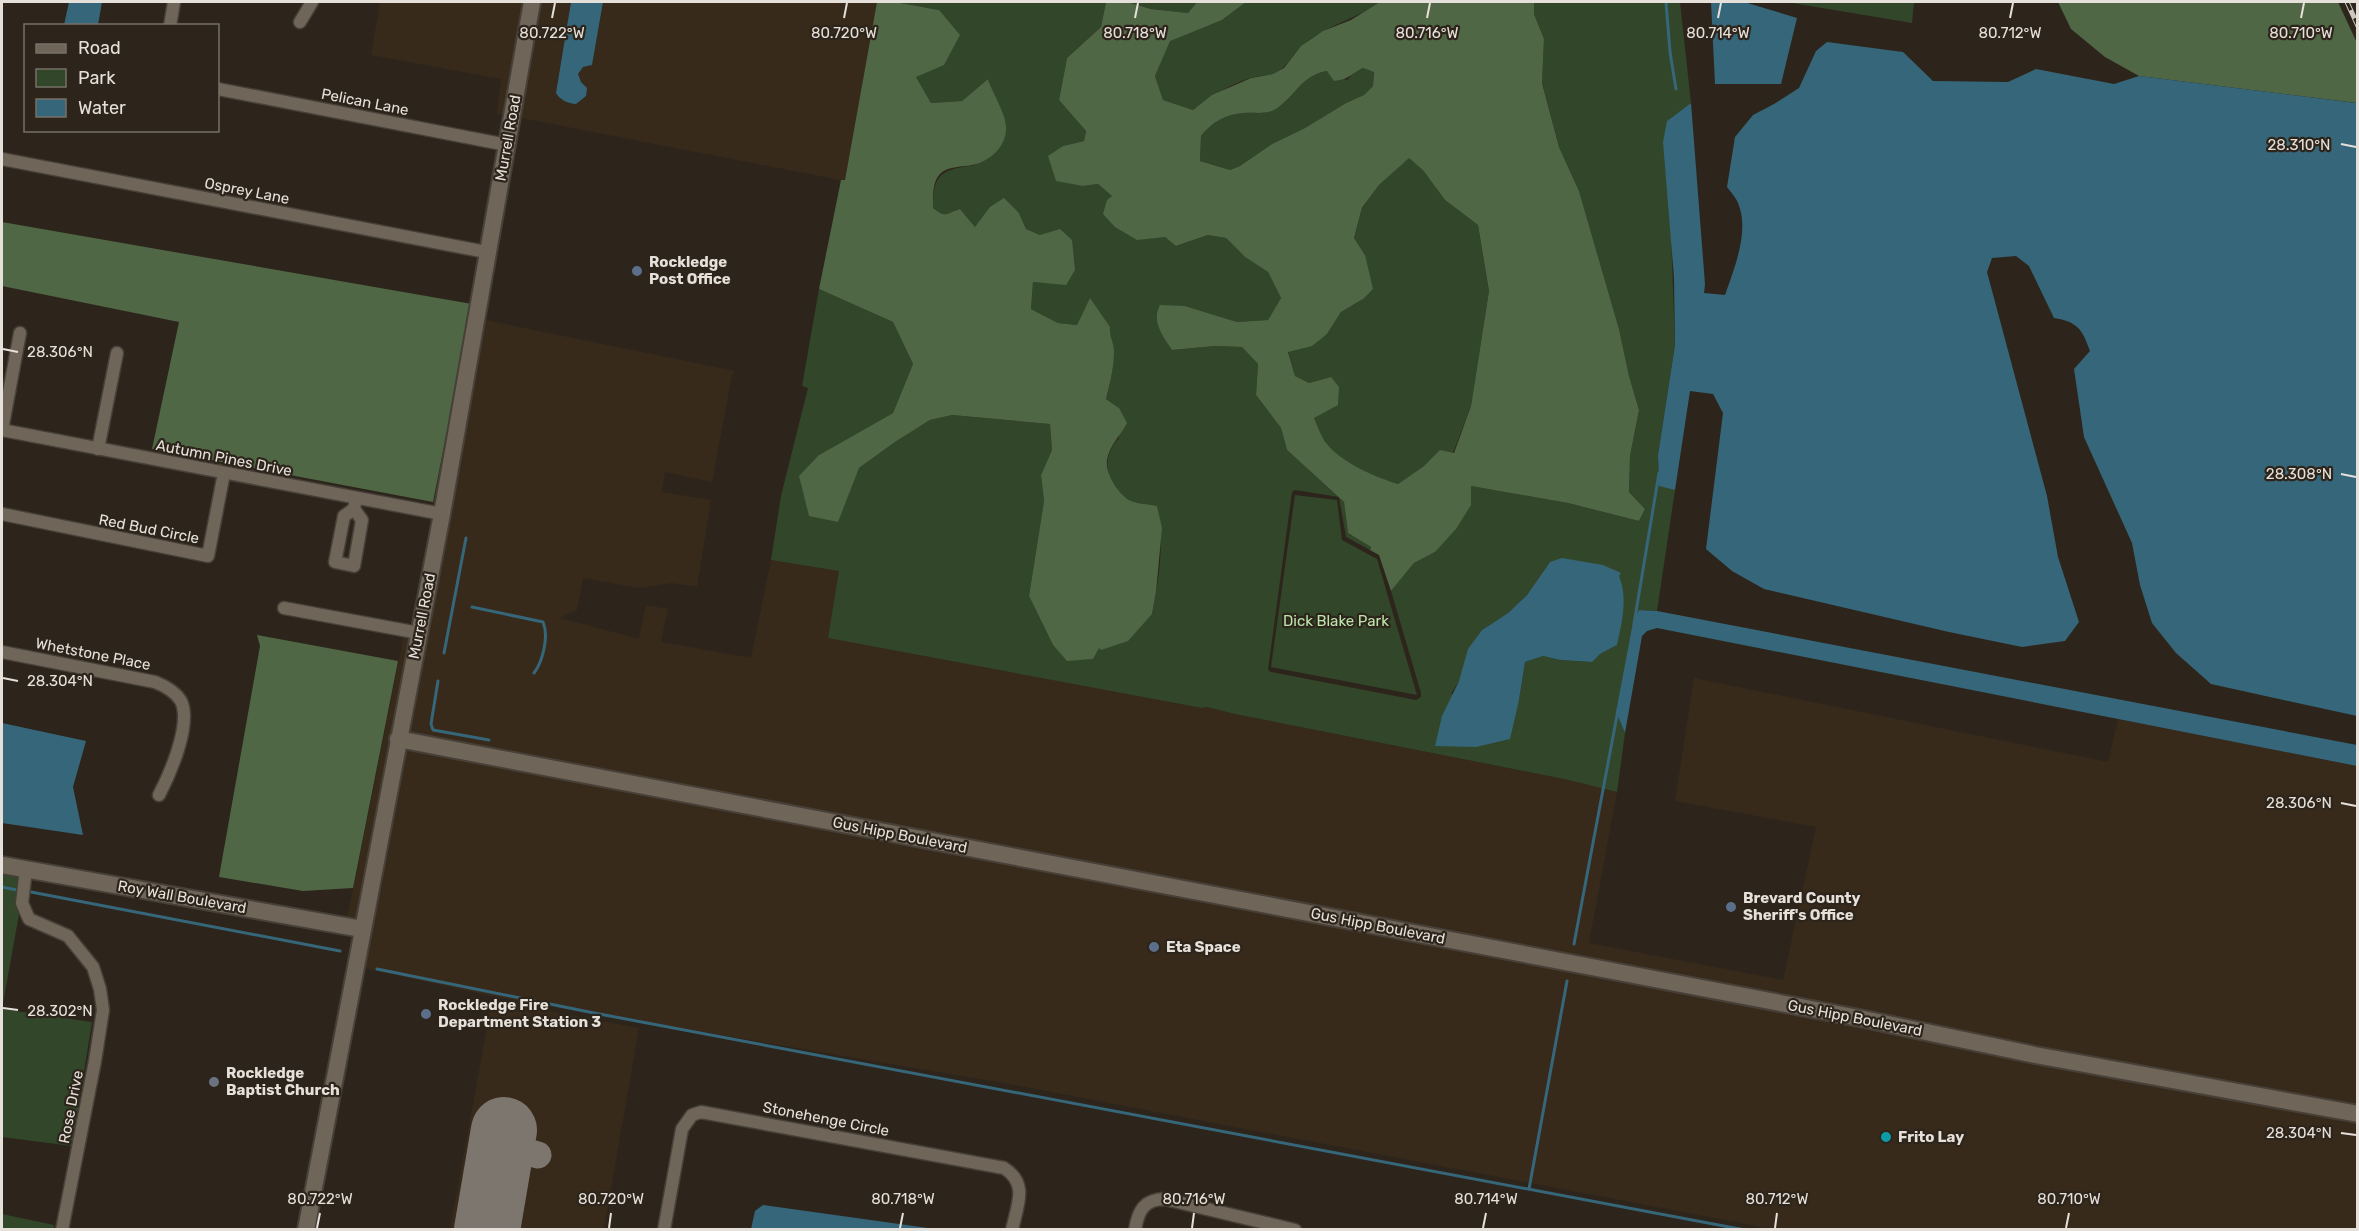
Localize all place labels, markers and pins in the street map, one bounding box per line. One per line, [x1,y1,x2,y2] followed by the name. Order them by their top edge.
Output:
[649,253,731,288] place label: Rockledge Post Office
[630,264,644,278] marker: Rockledge Post Office
[1743,889,1861,924] place label: Brevard County Sheriff's Office
[1724,900,1738,914] marker: Brevard County Sheriff's Office
[1166,938,1241,956] place label: Eta Space
[1147,940,1161,954] marker: Eta Space
[438,996,601,1031] place label: Rockledge Fire Department Station 3
[419,1007,433,1021] marker: Rockledge Fire Department Station 3
[226,1064,340,1099] place label: Rockledge Baptist Church
[207,1075,221,1089] marker: Rockledge Baptist Church
[1898,1128,1964,1146] place label: Frito Lay
[1879,1130,1893,1144] marker: Frito Lay

